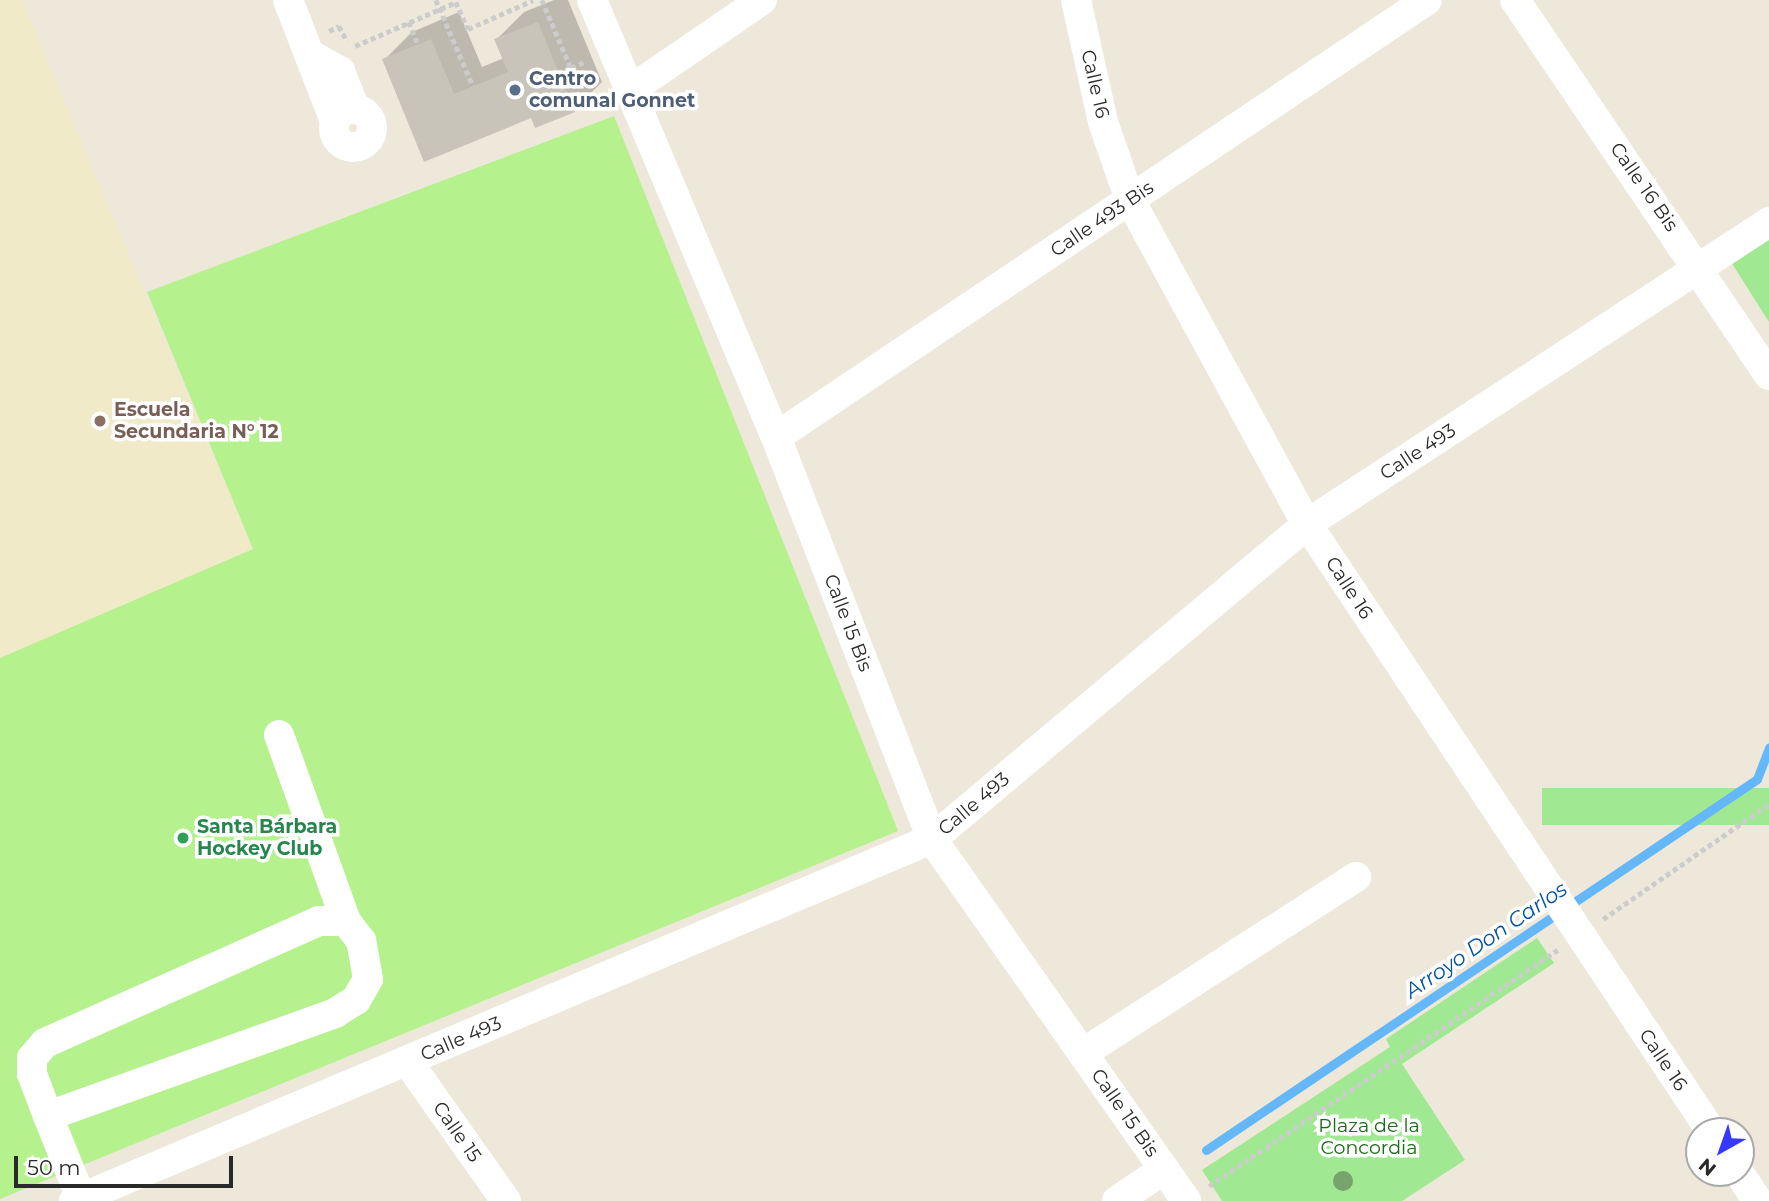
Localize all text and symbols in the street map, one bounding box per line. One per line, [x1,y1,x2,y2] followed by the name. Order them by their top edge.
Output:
[1076,48,1114,120] street label: Calle 16
[529,68,695,112] place label: Centro comunal Gonnet
[507,82,523,98] marker: Centro comunal Gonnet
[1605,138,1683,236] street label: Calle 16 Bis
[1046,176,1158,262] street label: Calle 493 Bis
[114,399,279,443] place label: Escuela Secundaria N° 12
[92,413,108,429] marker: Escuela Secundaria N° 12
[1376,419,1460,485] street label: Calle 493
[1320,553,1378,623] street label: Calle 16
[819,571,877,675] street label: Calle 15 Bis
[934,768,1014,840] street label: Calle 493
[197,816,337,860] place label: Santa Bárbara Hockey Club
[175,830,191,846] marker: Santa Bárbara Hockey Club
[1400,876,1572,1004] water label: Arroyo Don Carlos
[417,1012,505,1066] street label: Calle 493
[1634,1025,1692,1095] street label: Calle 16
[1086,1064,1164,1162] street label: Calle 15 Bis
[428,1097,486,1167] street label: Calle 15
[1318,1115,1420,1159] park label: Plaza de la Concordia
[1685,1117,1755,1187] north arrow
[18,1142,236,1186] scale bar
[1694,1153,1721,1181] text: N
[27,1155,81,1180] text: 50 m

